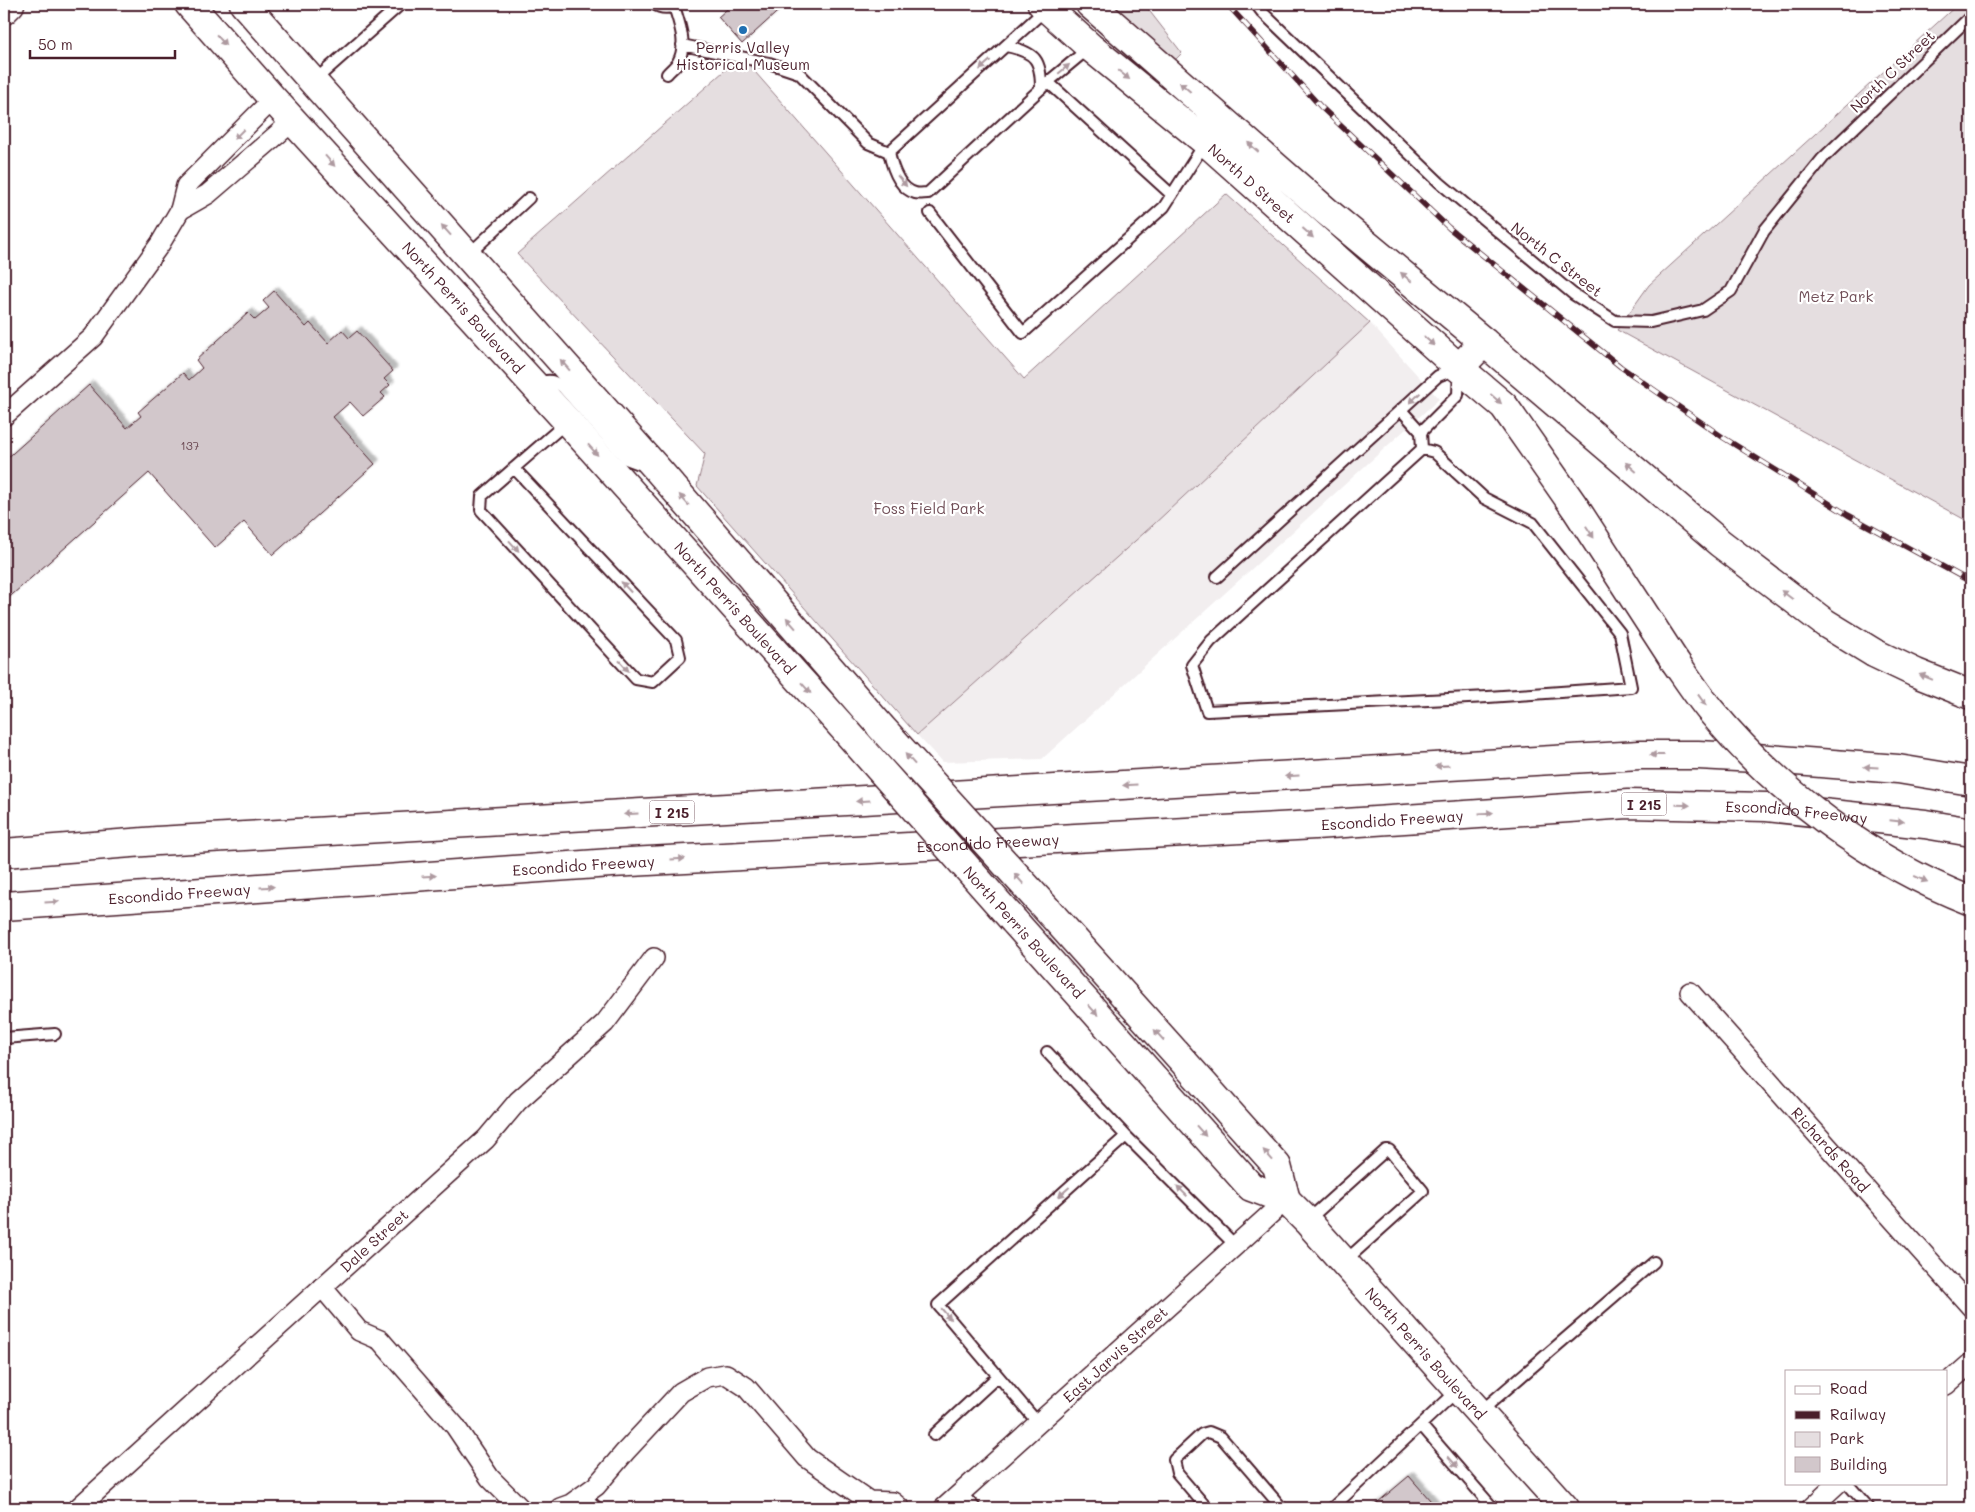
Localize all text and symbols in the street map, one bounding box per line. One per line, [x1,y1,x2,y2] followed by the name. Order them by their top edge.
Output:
[737,24,749,36] marker: Perris Valley Historical Museum
[1845,25,1939,117] street label: North C Street
[30,28,175,60] scale bar
[38,34,73,54] text: 50 m
[216,34,227,47] one-way arrow
[676,37,810,74] place label: Perris Valley Historical Museum
[980,59,992,71] one-way arrow
[1057,63,1070,74] one-way arrow
[1117,69,1130,80] one-way arrow
[1180,81,1192,93] one-way arrow
[233,128,245,140] one-way arrow
[1204,139,1300,227] street label: North D Street
[1248,141,1260,153] one-way arrow
[324,155,336,167] one-way arrow
[896,175,907,188] one-way arrow
[1507,217,1607,301] street label: North C Street
[440,225,452,237] one-way arrow
[1301,227,1313,239] one-way arrow
[398,237,529,377] street label: North Perris Boulevard
[1400,272,1413,283] one-way arrow
[1799,286,1874,306] park label: Metz Park
[1423,335,1435,347] one-way arrow
[560,359,571,372] one-way arrow
[1410,392,1422,404] one-way arrow
[1490,394,1503,405] one-way arrow
[180,437,200,453] house number: 137
[587,443,598,456] one-way arrow
[1624,462,1637,473] one-way arrow
[678,495,690,507] one-way arrow
[873,498,985,518] park label: Foss Field Park
[1586,525,1595,538] one-way arrow
[670,537,800,678] street label: North Perris Boulevard
[508,540,520,552] one-way arrow
[620,581,632,593] one-way arrow
[1781,589,1794,600] one-way arrow
[785,617,796,630] one-way arrow
[618,660,630,672] one-way arrow
[1919,673,1933,681] one-way arrow
[801,681,812,694] one-way arrow
[1697,693,1708,706] one-way arrow
[1648,751,1664,759] one-way arrow
[904,754,916,766] one-way arrow
[1434,762,1450,770] one-way arrow
[1863,762,1879,770] one-way arrow
[1284,772,1300,780] one-way arrow
[1121,782,1137,790] one-way arrow
[1622,792,1666,816] road number: I 215
[1725,796,1869,828] street label: Escondido Freeway
[854,797,870,805] one-way arrow
[650,800,694,824] road number: I 215
[1675,802,1691,810] one-way arrow
[1320,805,1464,835] street label: Escondido Freeway
[1478,808,1494,816] one-way arrow
[622,810,638,818] one-way arrow
[1890,817,1906,825] one-way arrow
[916,829,1060,856] street label: Escondido Freeway
[512,851,655,880] street label: Escondido Freeway
[671,855,687,863] one-way arrow
[959,862,1089,1002] street label: North Perris Boulevard
[421,871,437,879] one-way arrow
[1014,873,1025,886] one-way arrow
[1914,876,1928,884] one-way arrow
[108,879,252,909] street label: Escondido Freeway
[259,883,275,891] one-way arrow
[45,898,61,906] one-way arrow
[1087,1003,1099,1015] one-way arrow
[1154,1028,1165,1041] one-way arrow
[1787,1103,1874,1196] street label: Richards Road
[1195,1125,1207,1137] one-way arrow
[1262,1150,1274,1162] one-way arrow
[1058,1186,1070,1198] one-way arrow
[1176,1186,1188,1198] one-way arrow
[336,1204,412,1276] street label: Dale Street
[1361,1283,1491,1424] street label: North Perris Boulevard
[1058,1302,1171,1406] street label: East Jarvis Street
[940,1307,951,1320] one-way arrow
[1785,1370,1948,1484] legend
[1830,1378,1867,1398] text: Road
[1830,1404,1886,1424] text: Railway
[1830,1428,1864,1448] text: Park
[1830,1454,1887,1474] text: Building
[1447,1456,1458,1468] one-way arrow

